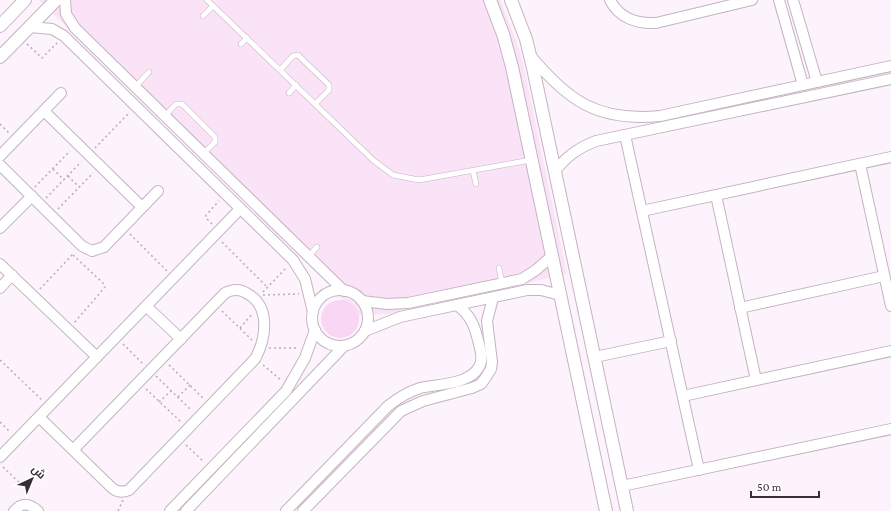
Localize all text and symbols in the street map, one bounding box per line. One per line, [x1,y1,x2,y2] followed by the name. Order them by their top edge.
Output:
[12,459,52,499] north arrow
[29,463,48,482] text: ش
[751,473,819,499] scale bar
[757,480,782,494] text: 50 m

